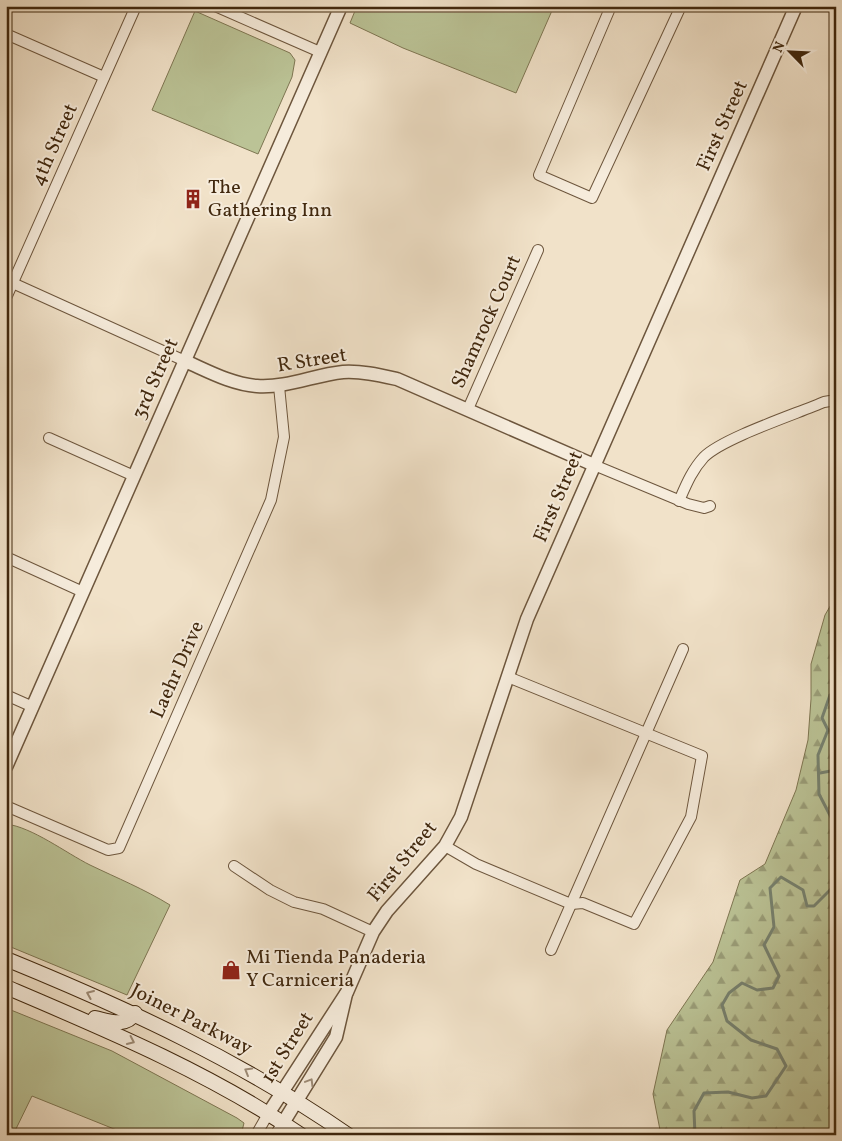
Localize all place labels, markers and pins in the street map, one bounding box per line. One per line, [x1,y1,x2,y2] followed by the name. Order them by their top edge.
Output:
[208,174,332,225] place label: The Gathering Inn
[182,188,204,210] building icon: The Gathering Inn
[246,944,426,995] place label: Mi Tienda Panaderia Y Carniceria
[220,959,242,981] shop icon: Mi Tienda Panaderia Y Carniceria

